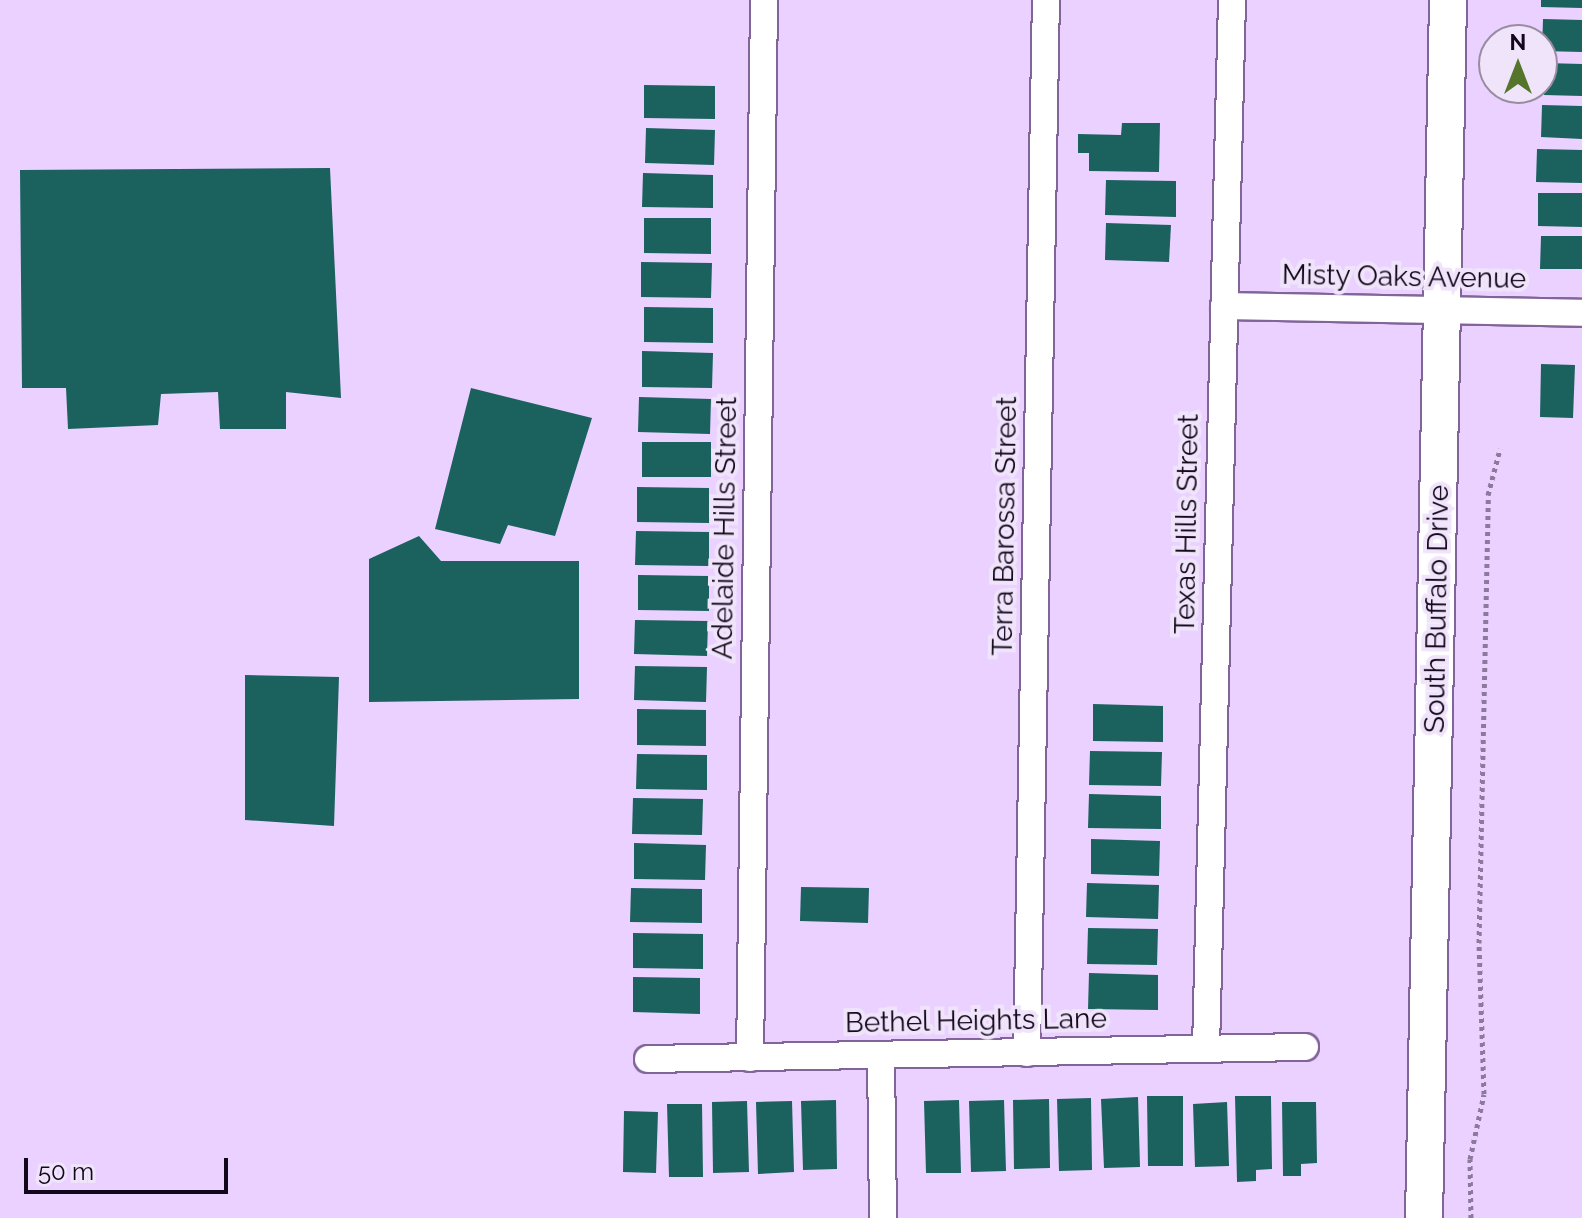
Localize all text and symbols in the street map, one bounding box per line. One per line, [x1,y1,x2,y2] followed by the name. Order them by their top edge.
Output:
[1478,24,1558,104] north arrow
[1510,29,1526,55] text: N
[1281,258,1527,296] street label: Misty Oaks Avenue
[706,396,744,660] street label: Adelaide Hills Street
[986,396,1024,656] street label: Terra Barossa Street
[1168,414,1206,634] street label: Texas Hills Street
[1418,485,1456,733] street label: South Buffalo Drive
[844,1002,1108,1040] street label: Bethel Heights Lane
[28,1142,232,1192] scale bar
[38,1157,94,1186] text: 50 m

